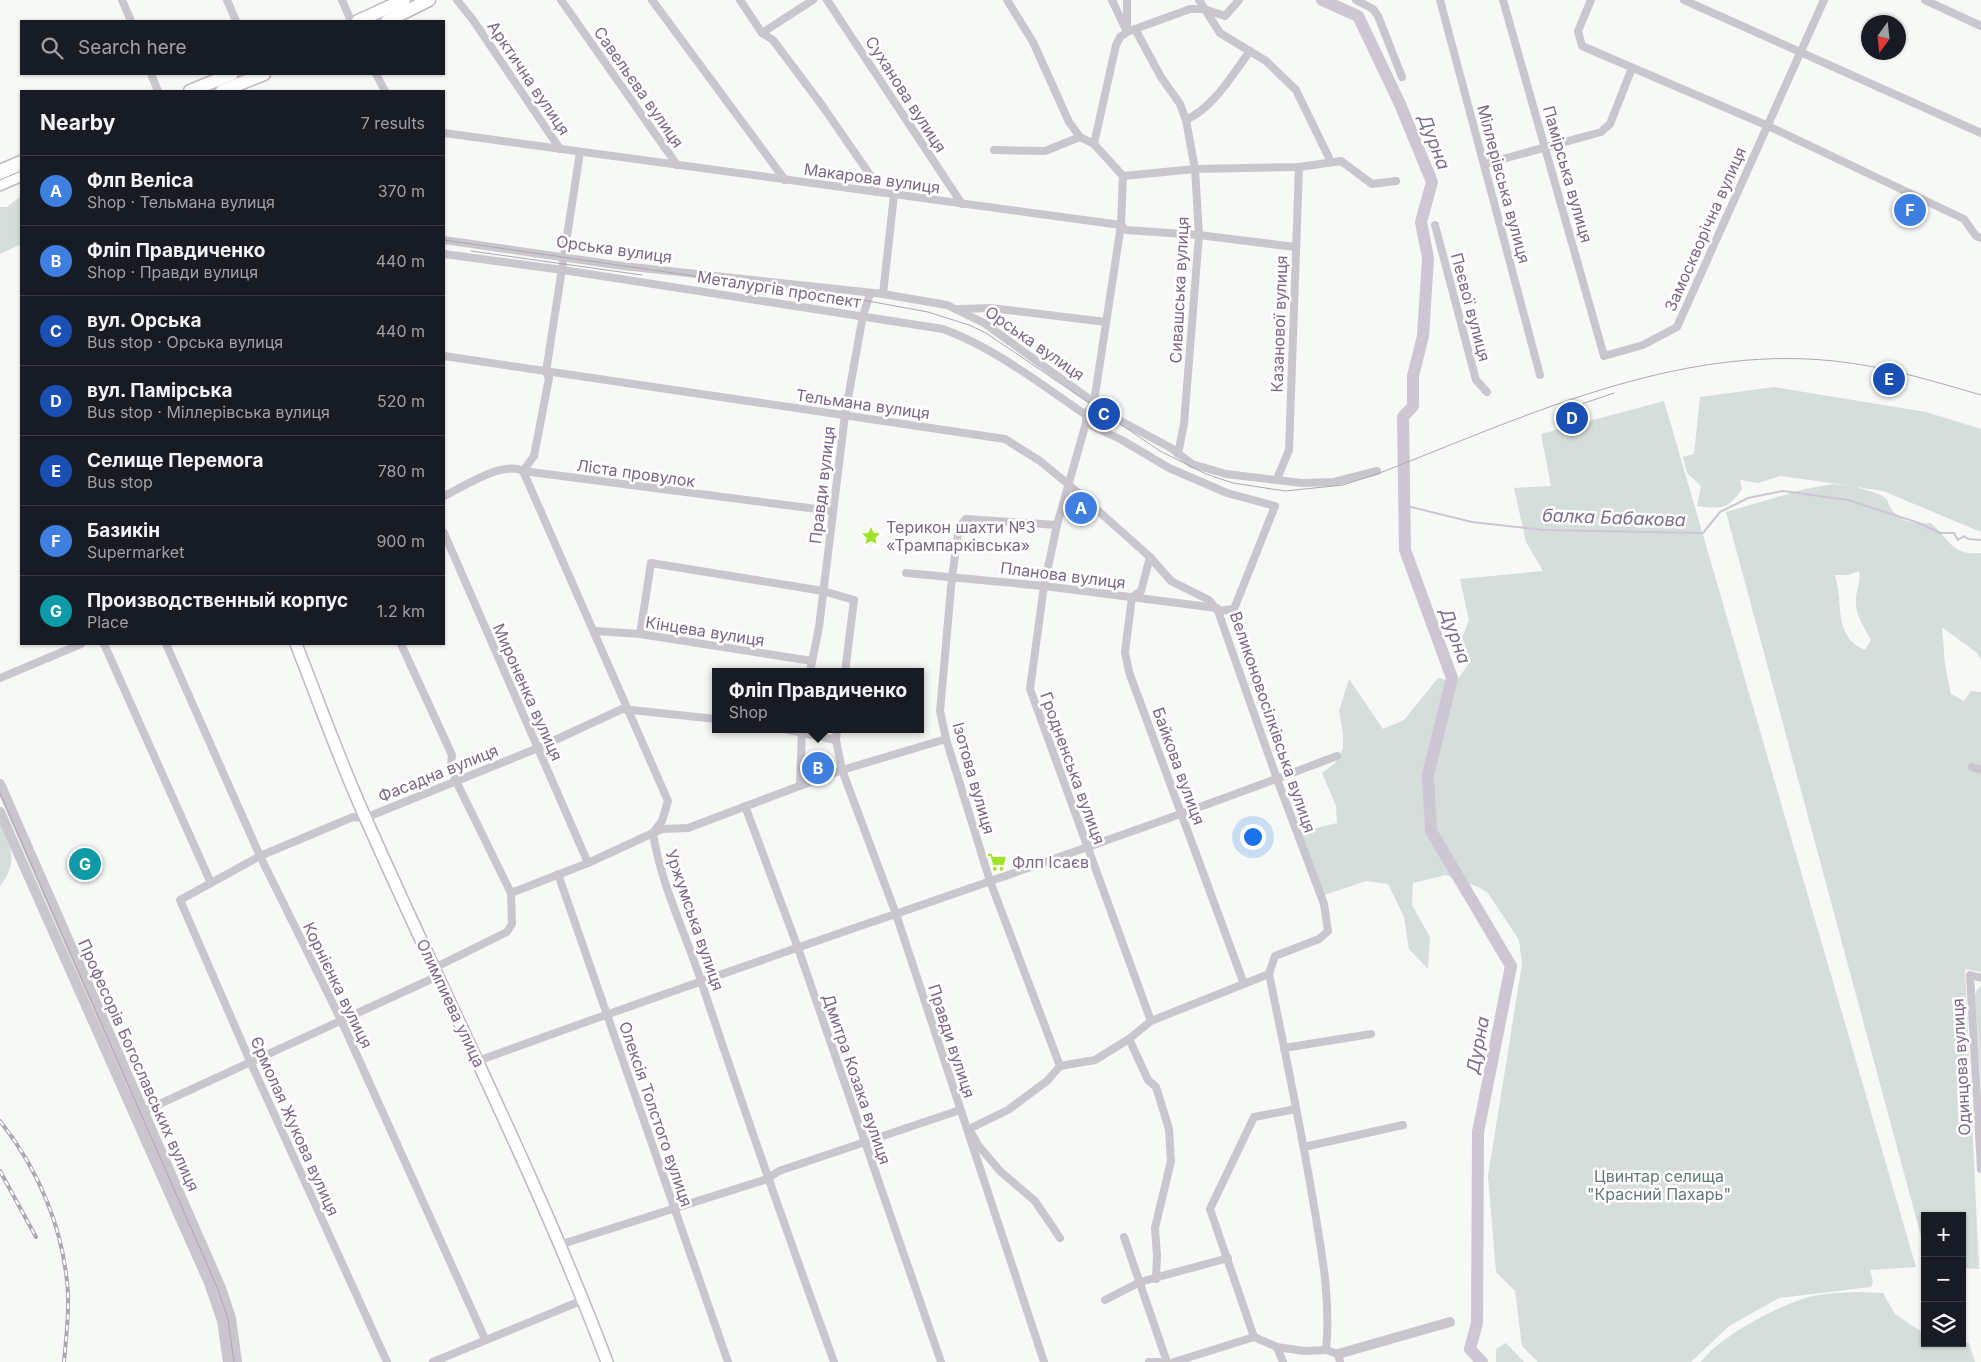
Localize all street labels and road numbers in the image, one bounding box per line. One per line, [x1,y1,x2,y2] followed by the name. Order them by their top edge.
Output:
[483,17,575,139] street label: Арктична вулиця
[590,23,688,151] street label: Савельєва вулиця
[861,32,951,156] street label: Суханова вулиця
[1473,102,1535,266] street label: Міллерівська вулиця
[1539,103,1597,245] street label: Памірська вулиця
[1660,144,1750,314] street label: Замоскворічна вулиця
[803,159,941,197] street label: Макарова вулиця
[1165,216,1193,364] street label: Сивашська вулиця
[555,231,673,267] street label: Орська вулиця
[1447,250,1495,364] street label: Пеєвої вулиця
[1267,255,1291,393] street label: Казанової вулиця
[696,266,863,312] street label: Металургів проспект
[981,301,1089,385] street label: Орська вулиця
[795,385,931,423] street label: Тельмана вулиця
[805,425,839,545] street label: Правди вулиця
[575,455,697,491] street label: Ліста провулок
[999,557,1127,593] street label: Планова вулиця
[1226,609,1320,835] street label: Великоновосілківська вулиця
[644,612,766,650] street label: Кінцева вулиця
[489,620,567,764] street label: Мироненка вулиця
[1036,689,1110,847] street label: Гродненська вулиця
[1148,705,1210,827] street label: Байкова вулиця
[948,720,1000,836] street label: Ізотова вулиця
[375,740,501,806] street label: Фасадна вулиця
[661,847,729,993] street label: Уржумська вулиця
[299,919,377,1051] street label: Корнієнка вулиця
[74,936,204,1194] street label: Професорів Богославських вулиця
[412,936,490,1070] street label: Олимпиева улица
[924,982,980,1100] street label: Правди вулиця
[818,991,896,1167] street label: Дмитра Козака вулиця
[1947,998,1975,1136] street label: Одинцова вулиця
[615,1019,697,1209] street label: Олексія Толстого вулиця
[246,1033,344,1219] street label: Єрмолая Жукова вулиця

